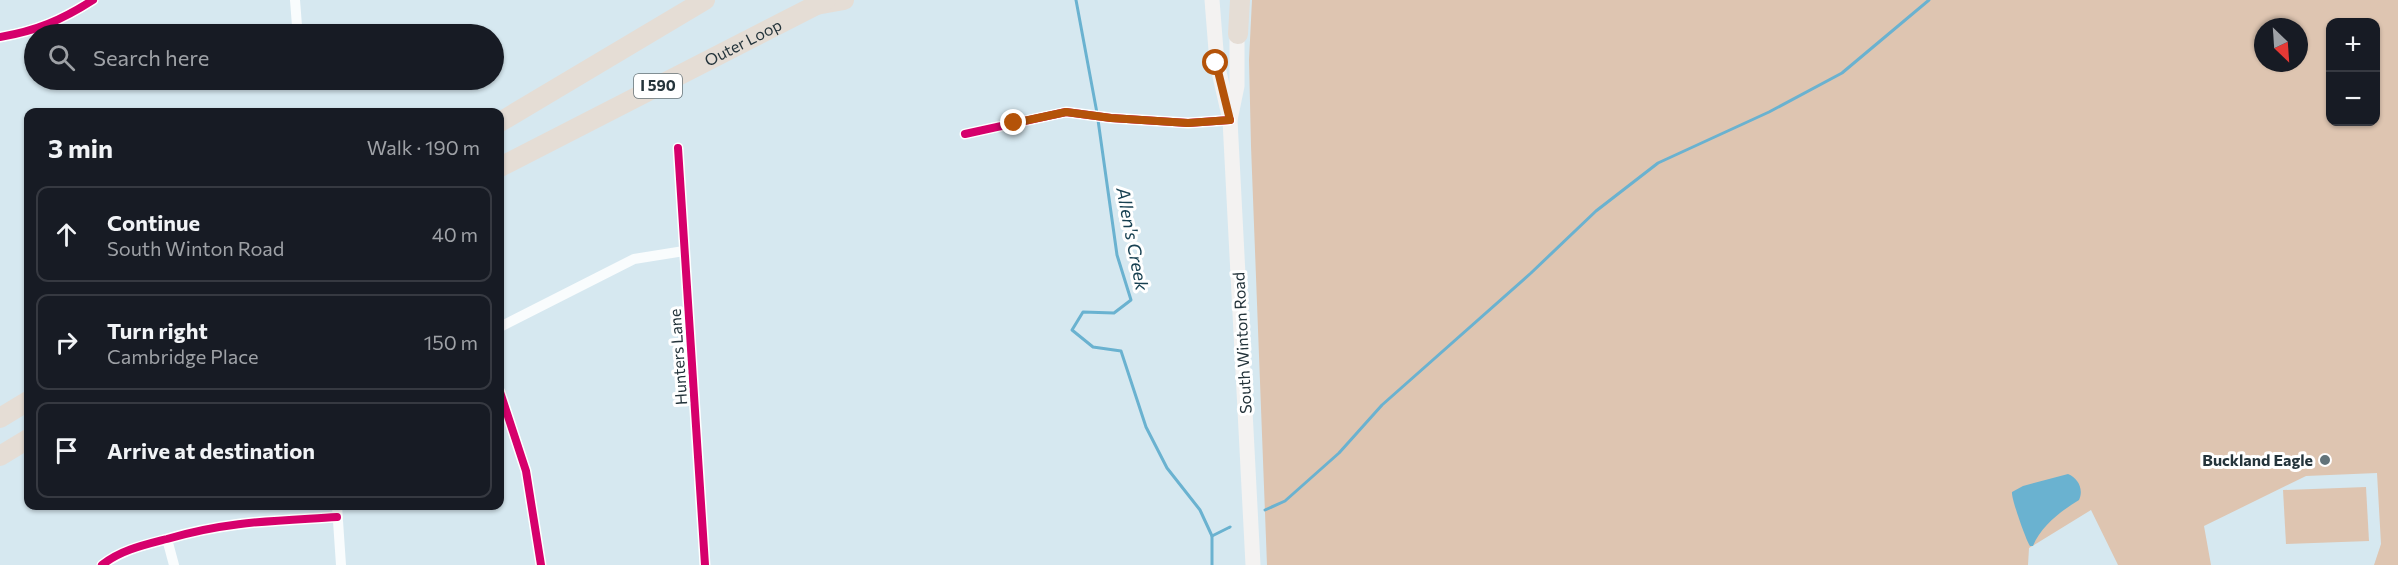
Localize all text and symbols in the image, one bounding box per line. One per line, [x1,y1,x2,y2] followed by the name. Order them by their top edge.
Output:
[701,14,785,70] street label: Outer Loop
[2254,18,2308,72] north arrow
[2326,18,2380,126] map controls
[2326,18,2380,72] button: +
[24,24,504,90] search box
[45,41,78,74] icon: search
[93,44,209,71] text: Search here
[1202,49,1228,75] route start
[2326,72,2380,126] button: −
[634,74,682,98] road number: I 590
[1000,109,1026,135] route end
[48,132,113,163] text: 3 min
[367,135,480,159] text: Walk · 190 m
[1112,184,1154,293] water label: Allen's Creek
[107,209,200,236] text: Continue
[50,218,83,251] icon: ahead
[432,222,478,246] text: 40 m
[107,236,284,260] text: South Winton Road
[1228,272,1255,414] street label: South Winton Road
[665,308,690,406] street label: Hunters Lane
[107,317,208,344] text: Turn right
[50,326,83,359] icon: right
[424,330,478,354] text: 150 m
[107,344,259,368] text: Cambridge Place
[50,434,83,467] icon: arrive
[107,437,315,464] text: Arrive at destination
[2202,450,2313,469] place label: Buckland Eagle
[2318,453,2332,467] marker: Buckland Eagle

